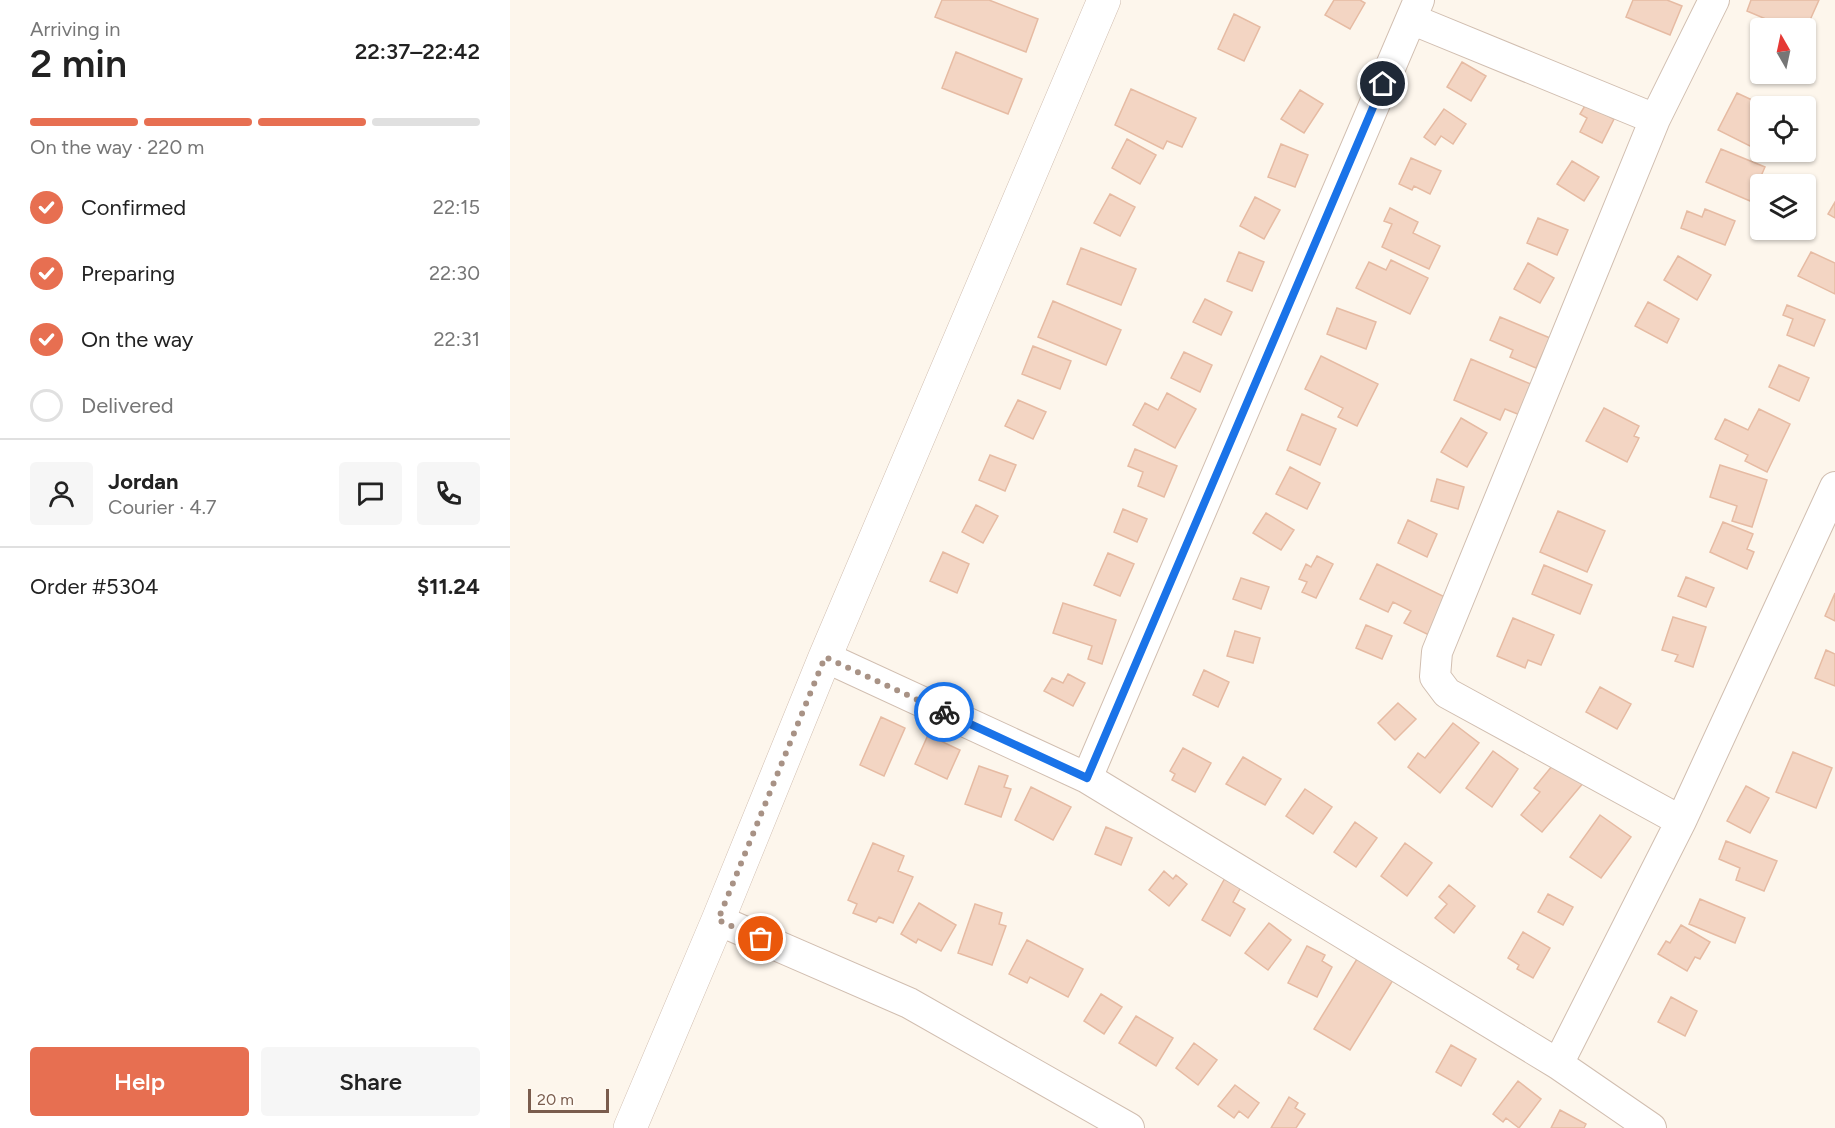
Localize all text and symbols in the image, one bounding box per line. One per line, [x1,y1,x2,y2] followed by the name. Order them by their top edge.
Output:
[30,17,120,41] text: Arriving in
[1750,18,1816,84] north arrow
[1750,18,1816,240] map controls
[355,38,480,65] text: 22:37–22:42
[30,40,127,87] text: 2 min
[1357,58,1408,109] pin
[1366,67,1399,100] icon: home
[1750,96,1816,162] button: locate
[30,135,204,159] text: On the way · 220 m
[1750,174,1816,240] button: layers
[30,191,63,224] icon: check
[81,194,186,221] text: Confirmed
[433,195,480,219] text: 22:15
[30,257,63,290] icon: check
[81,260,175,287] text: Preparing
[429,261,480,285] text: 22:30
[30,323,63,356] icon: check
[81,326,193,353] text: On the way
[433,327,480,351] text: 22:31
[81,392,174,419] text: Delivered
[30,462,93,525] button: person
[339,462,402,525] button: chat
[417,462,480,525] button: phone
[108,468,179,495] text: Jordan
[108,495,217,519] text: Courier · 4.7
[30,573,159,600] text: Order #5304
[417,573,480,600] text: $11.24
[914,682,974,742] courier
[928,696,961,729] icon: bike
[735,913,786,964] pin
[744,922,777,955] icon: bag
[30,1047,249,1116] button: Help
[261,1047,480,1116] button: Share
[528,1086,609,1114] scale bar
[537,1090,574,1109] text: 20 m

